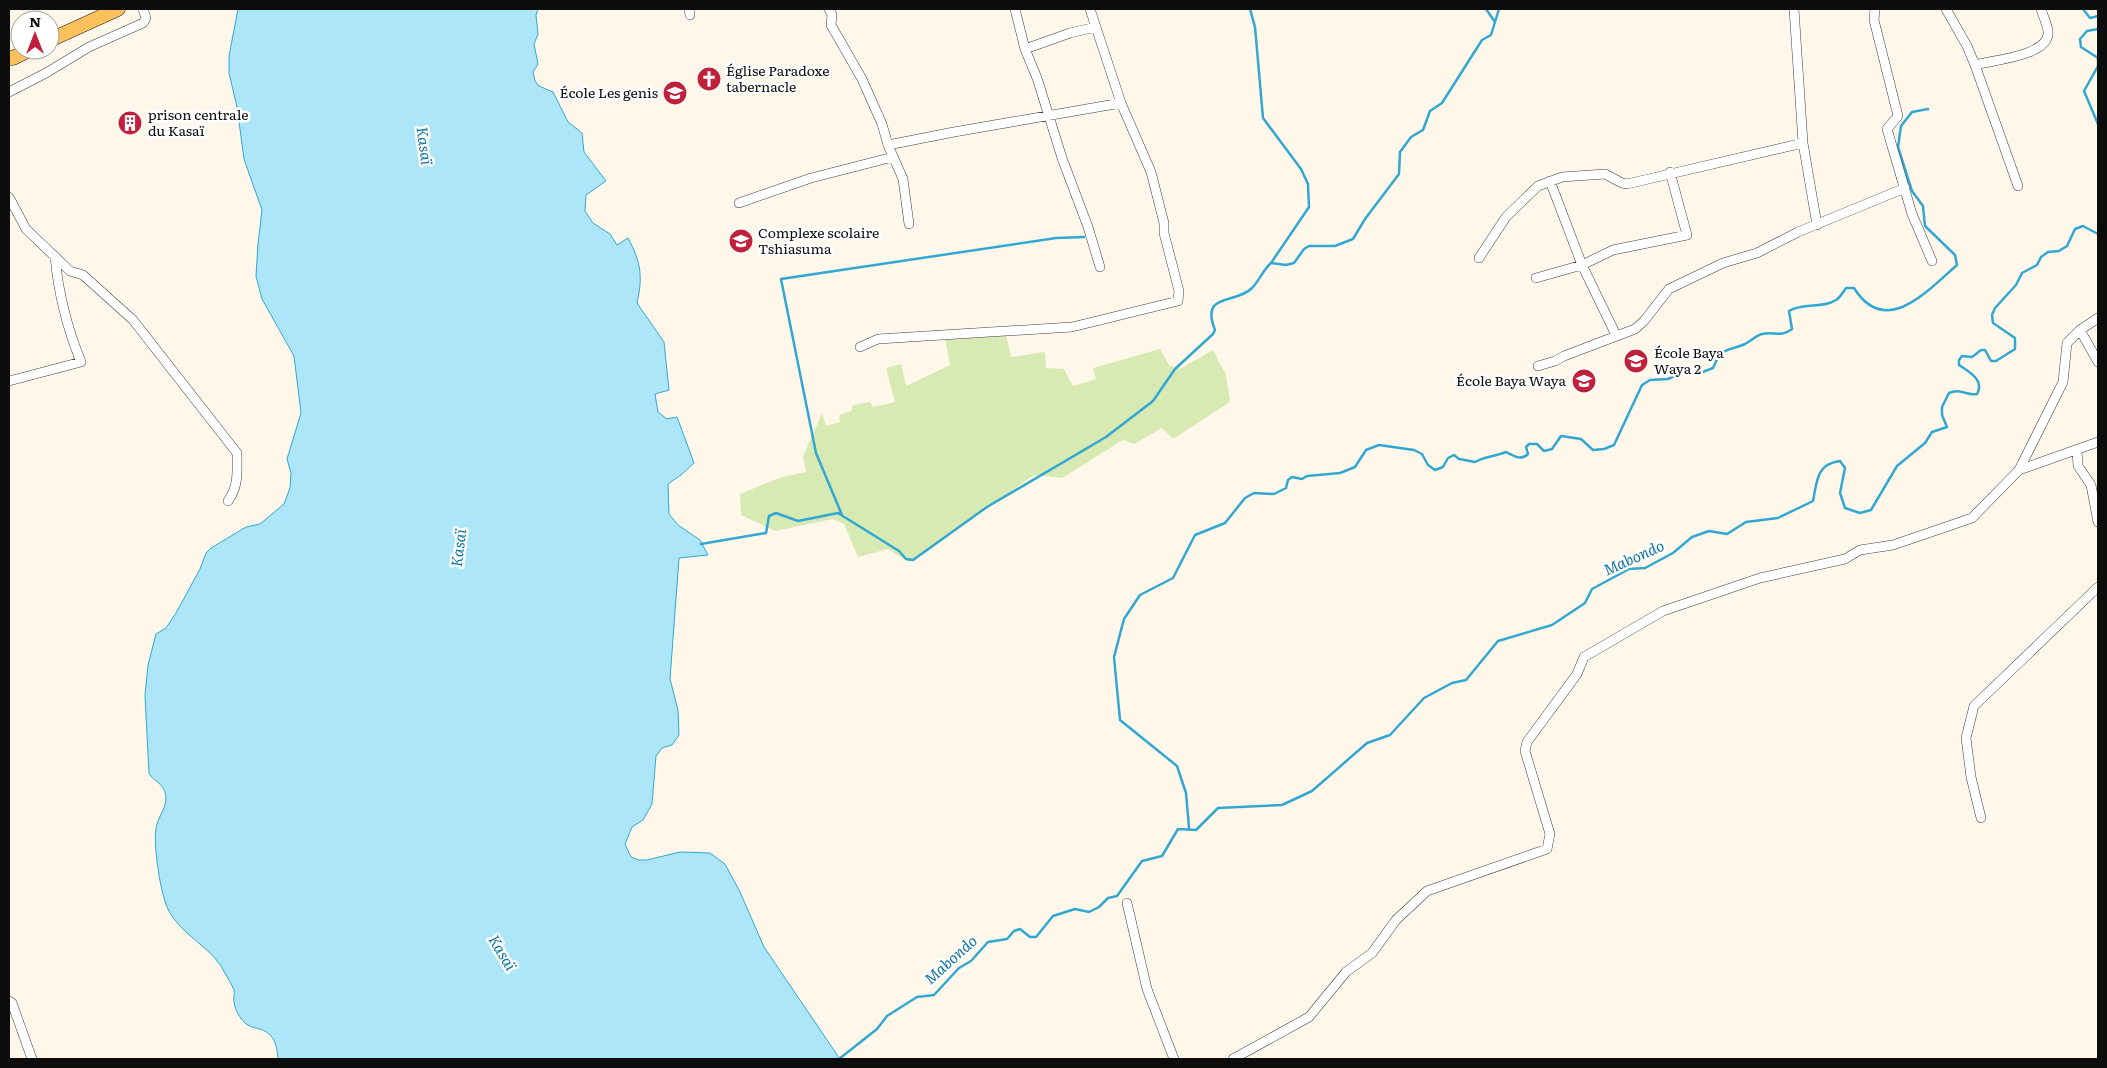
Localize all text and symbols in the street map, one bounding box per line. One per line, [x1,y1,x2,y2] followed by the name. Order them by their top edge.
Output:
[10,10,60,60] north arrow
[29,11,41,31] text: N
[726,60,830,96] place label: Église Paradoxe tabernacle
[696,66,722,92] church icon: Église Paradoxe tabernacle
[662,80,688,106] school or university icon: École Les genis
[560,82,658,102] place label: École Les genis
[148,104,248,140] place label: prison centrale du Kasaï
[117,110,143,136] building icon: prison centrale du Kasaï
[411,125,440,167] water label: Kasaï
[758,222,879,258] place label: Complexe scolaire Tshiasuma
[728,228,754,254] school or university icon: Complexe scolaire Tshiasuma
[1654,342,1724,378] place label: École Baya Waya 2
[1623,348,1649,374] school or university icon: École Baya Waya 2
[1571,368,1597,394] school or university icon: École Baya Waya
[1456,370,1566,390] place label: École Baya Waya
[444,527,471,568] water label: Kasaï
[1599,533,1667,580] water label: Mabondo
[918,929,982,989] water label: Mabondo
[484,930,523,975] water label: Kasaï

